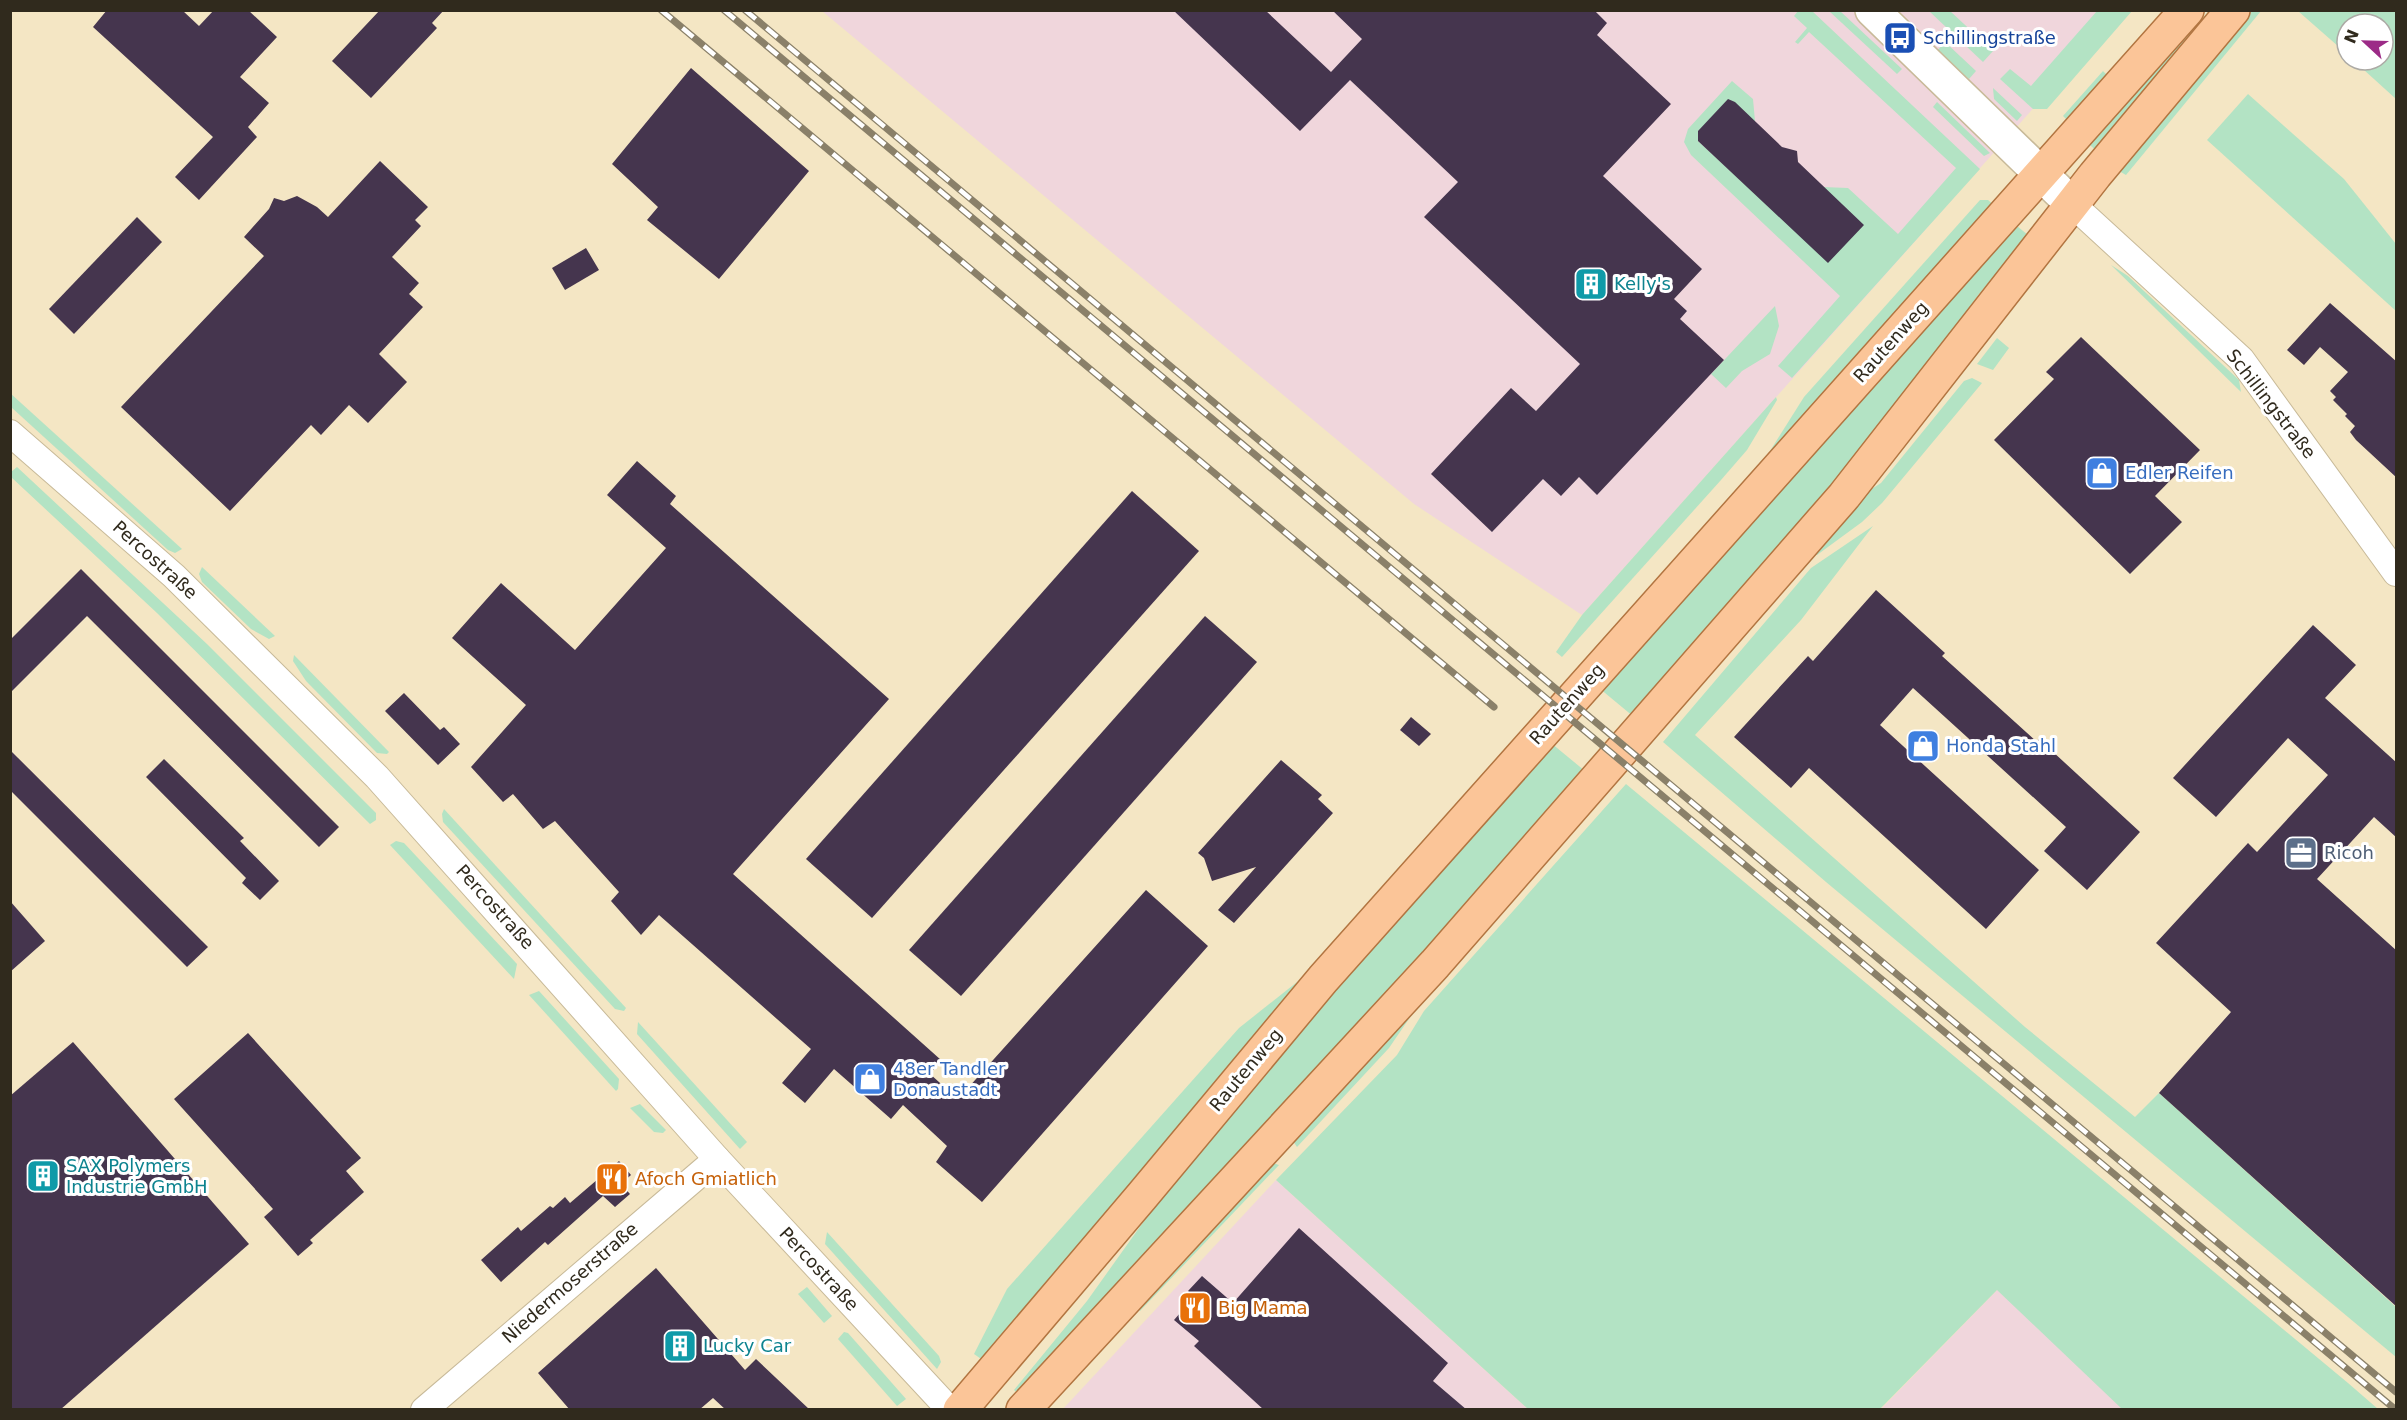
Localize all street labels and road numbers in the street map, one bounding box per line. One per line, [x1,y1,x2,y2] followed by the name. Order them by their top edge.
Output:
[1849,297,1932,386] street label: Rautenweg
[2222,345,2321,463] street label: Schillingstraße
[109,516,202,603] street label: Percostraße
[1525,659,1608,748] street label: Rautenweg
[452,860,539,953] street label: Percostraße
[1205,1024,1286,1115] street label: Rautenweg
[498,1218,642,1347] street label: Niedermoserstraße
[775,1223,863,1315] street label: Percostraße

